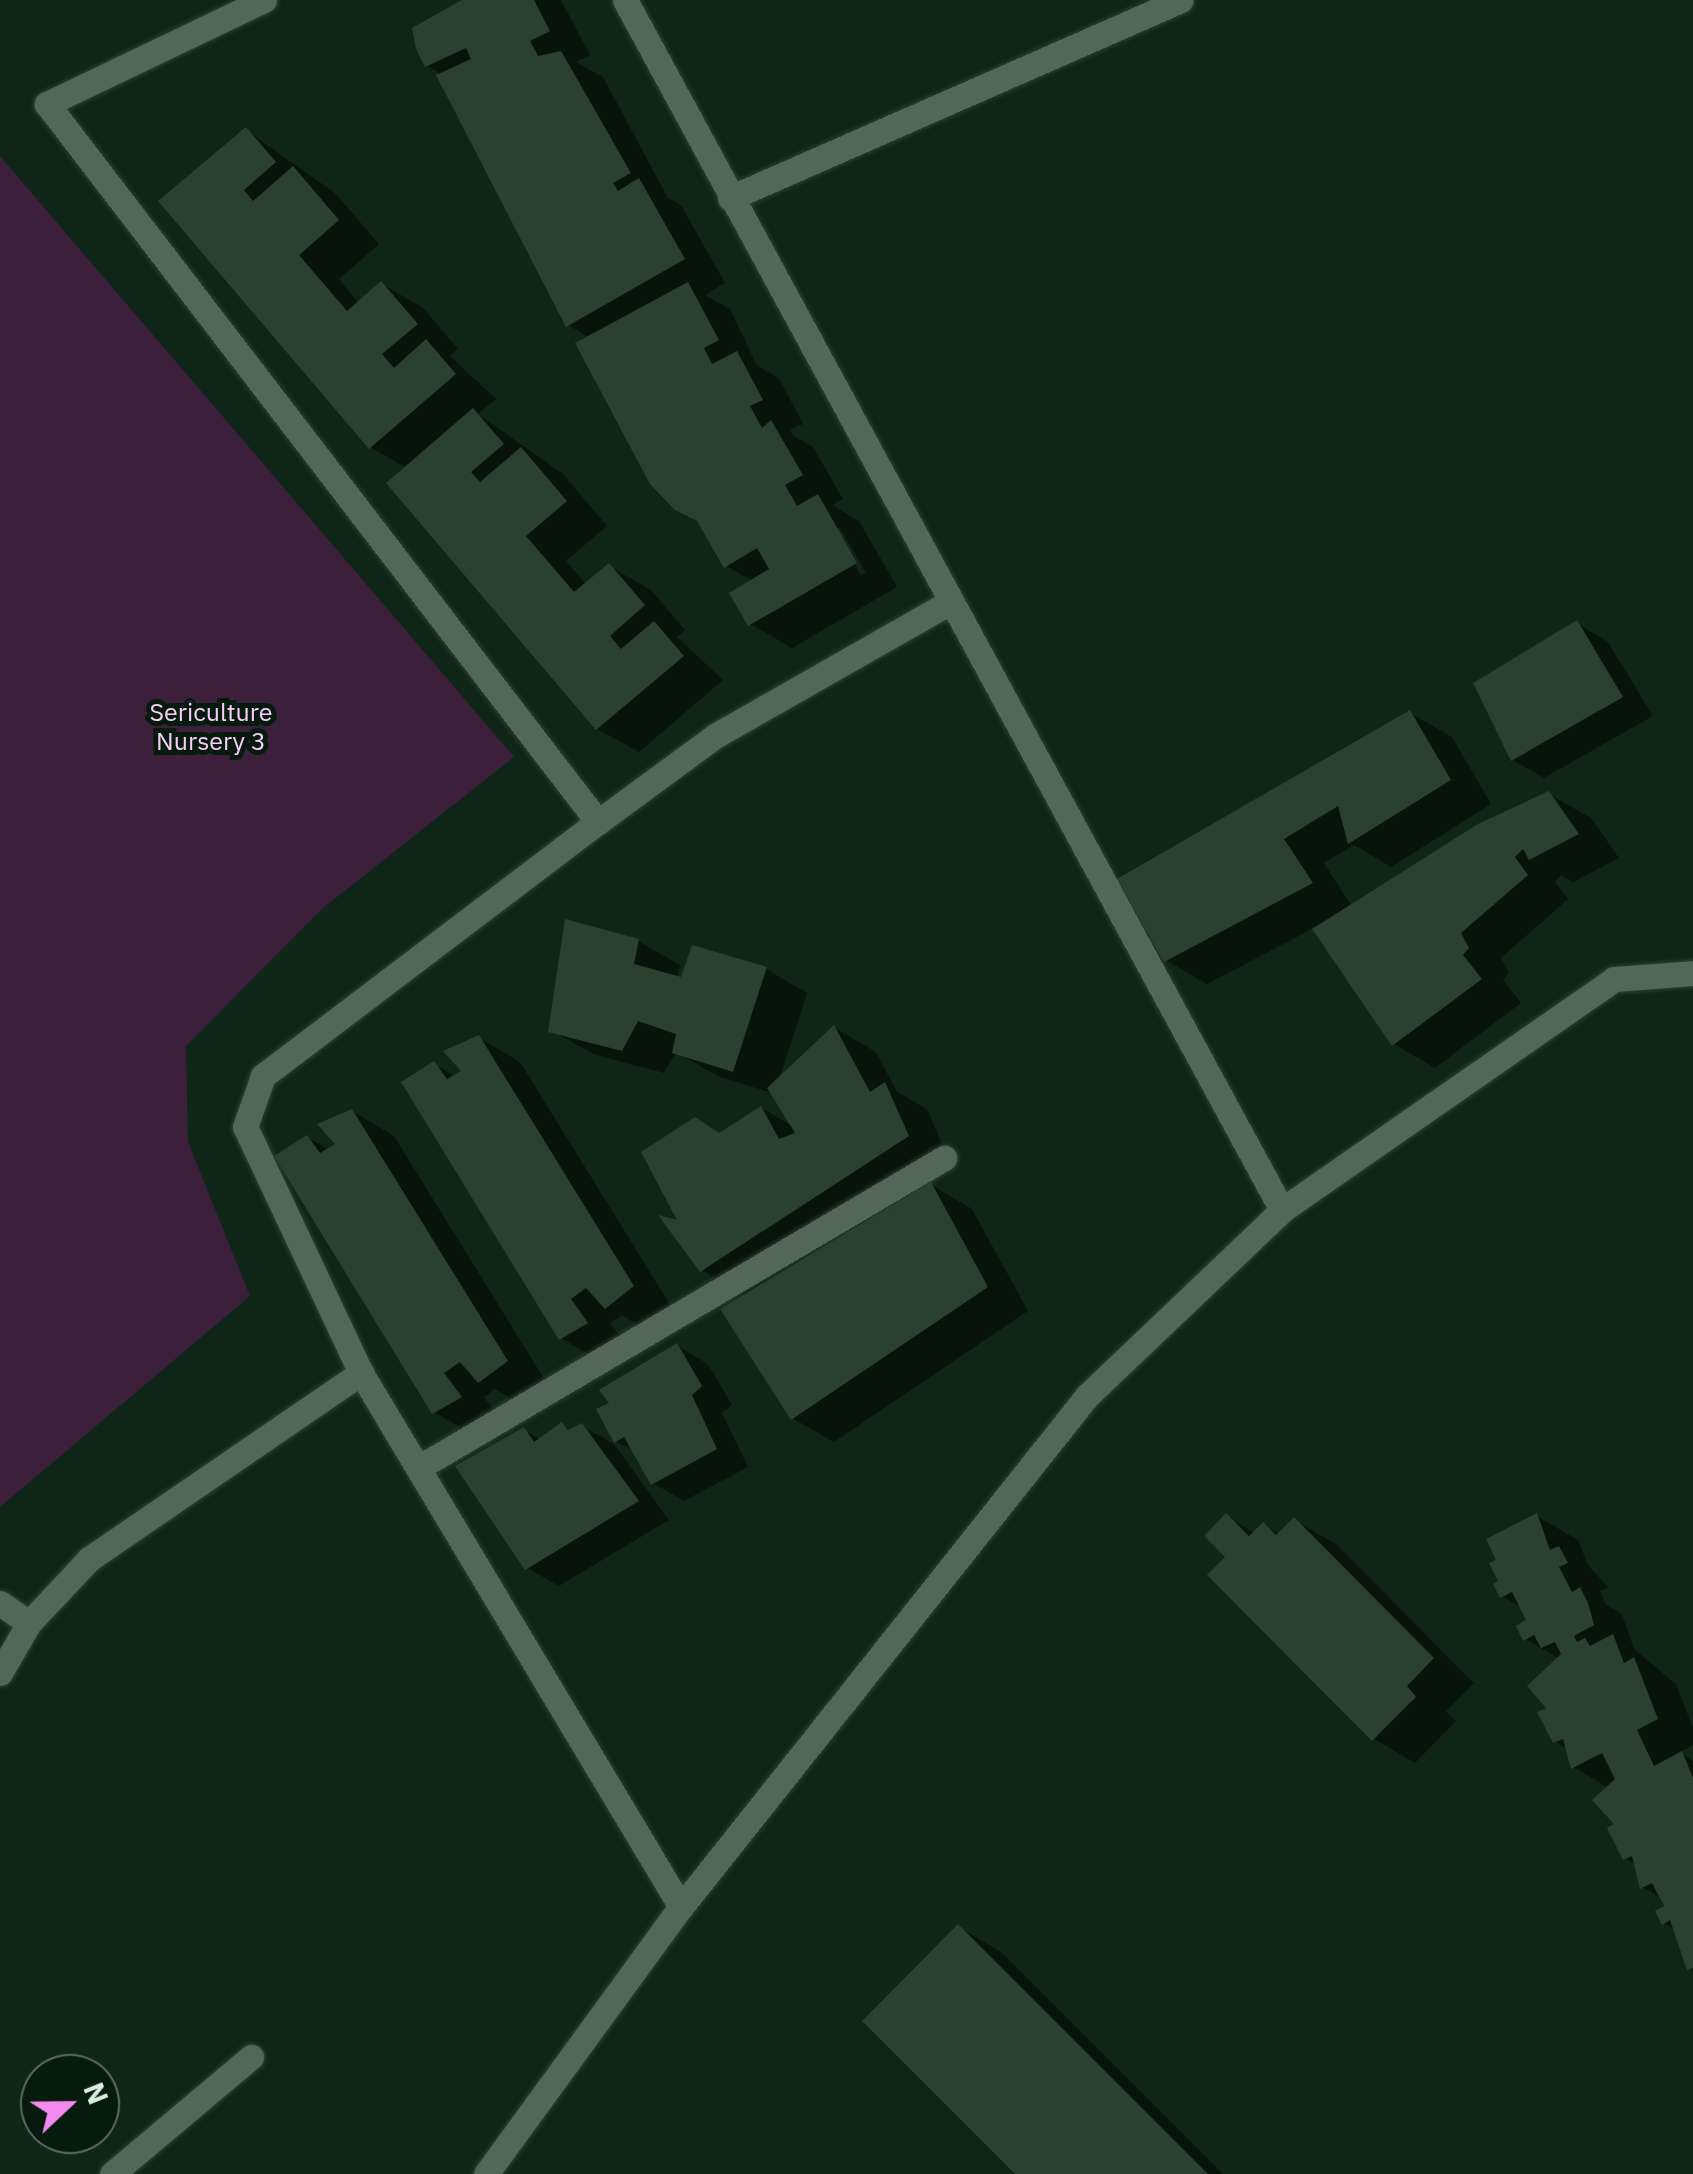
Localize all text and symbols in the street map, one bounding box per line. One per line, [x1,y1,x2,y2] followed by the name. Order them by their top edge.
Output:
[150,698,272,757] park label: Sericulture Nursery 3
[20,2054,120,2154] north arrow
[75,2077,117,2110] text: N

